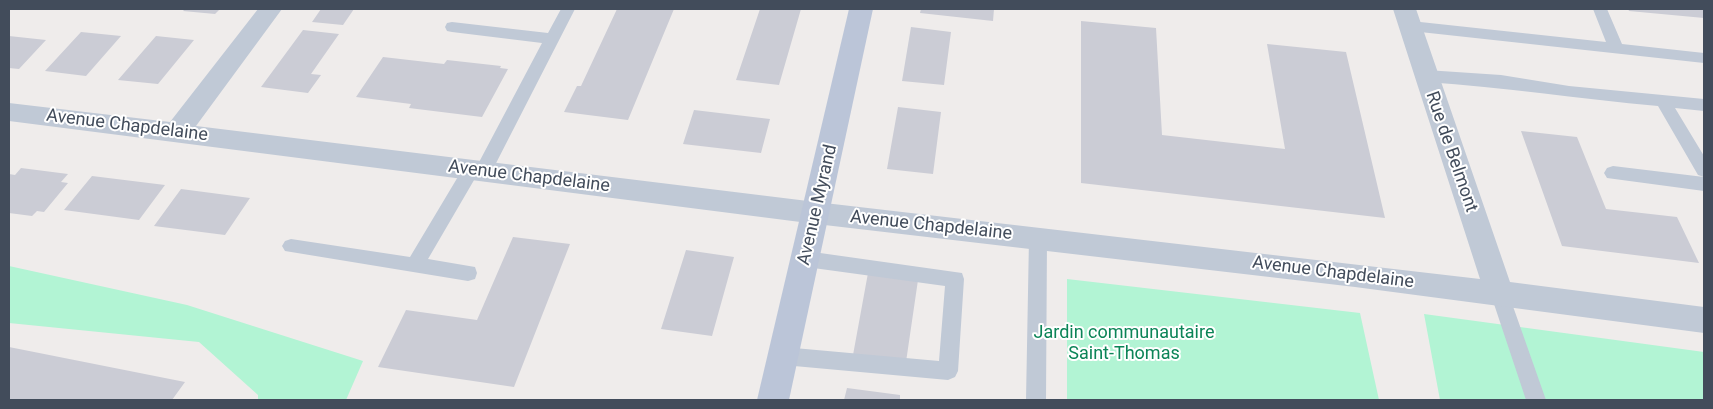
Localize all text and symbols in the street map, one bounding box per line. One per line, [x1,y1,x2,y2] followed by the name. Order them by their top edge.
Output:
[1420,89,1482,215] street label: Rue de Belmont
[45,105,209,147] street label: Avenue Chapdelaine
[794,143,842,267] street label: Avenue Myrand
[447,156,611,198] street label: Avenue Chapdelaine
[849,207,1013,245] street label: Avenue Chapdelaine
[1251,252,1415,294] street label: Avenue Chapdelaine
[1034,322,1214,364] park label: Jardin communautaire Saint-Thomas

